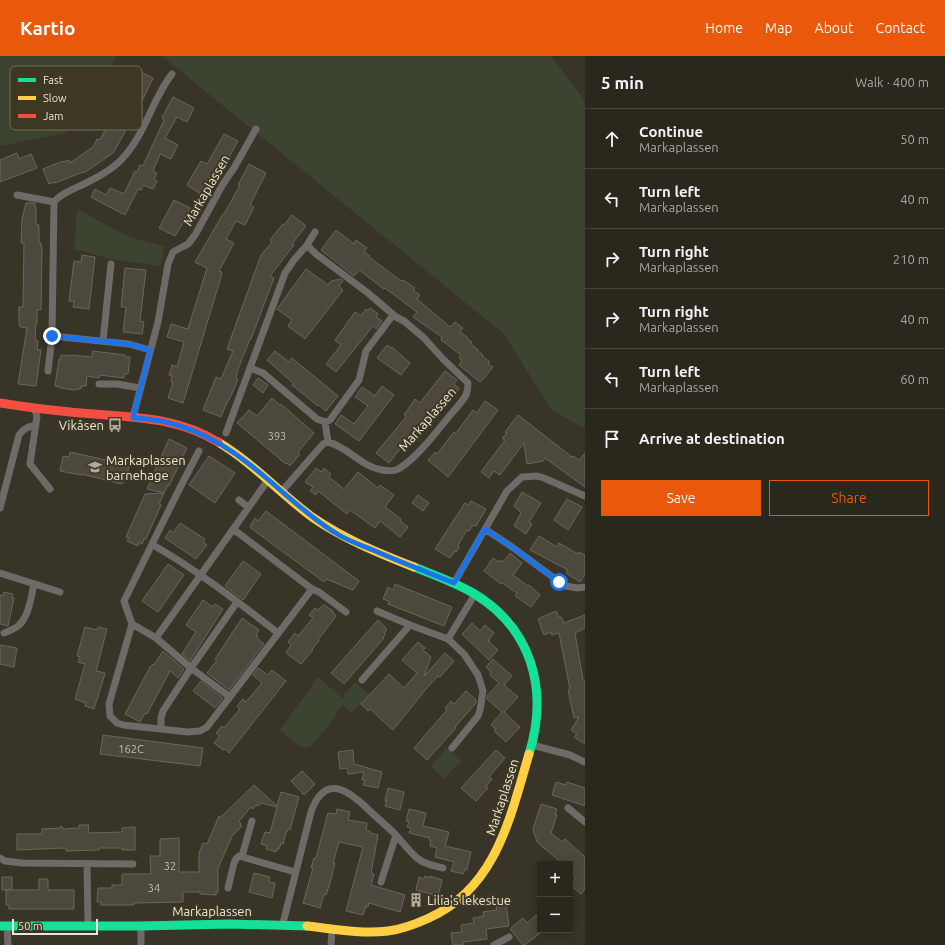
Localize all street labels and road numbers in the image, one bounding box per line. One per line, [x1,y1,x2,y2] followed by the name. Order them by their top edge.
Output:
[180,152,232,228] street label: Markaplassen
[396,384,458,454] street label: Markaplassen
[483,757,521,837] street label: Markaplassen
[172,904,252,918] street label: Markaplassen

